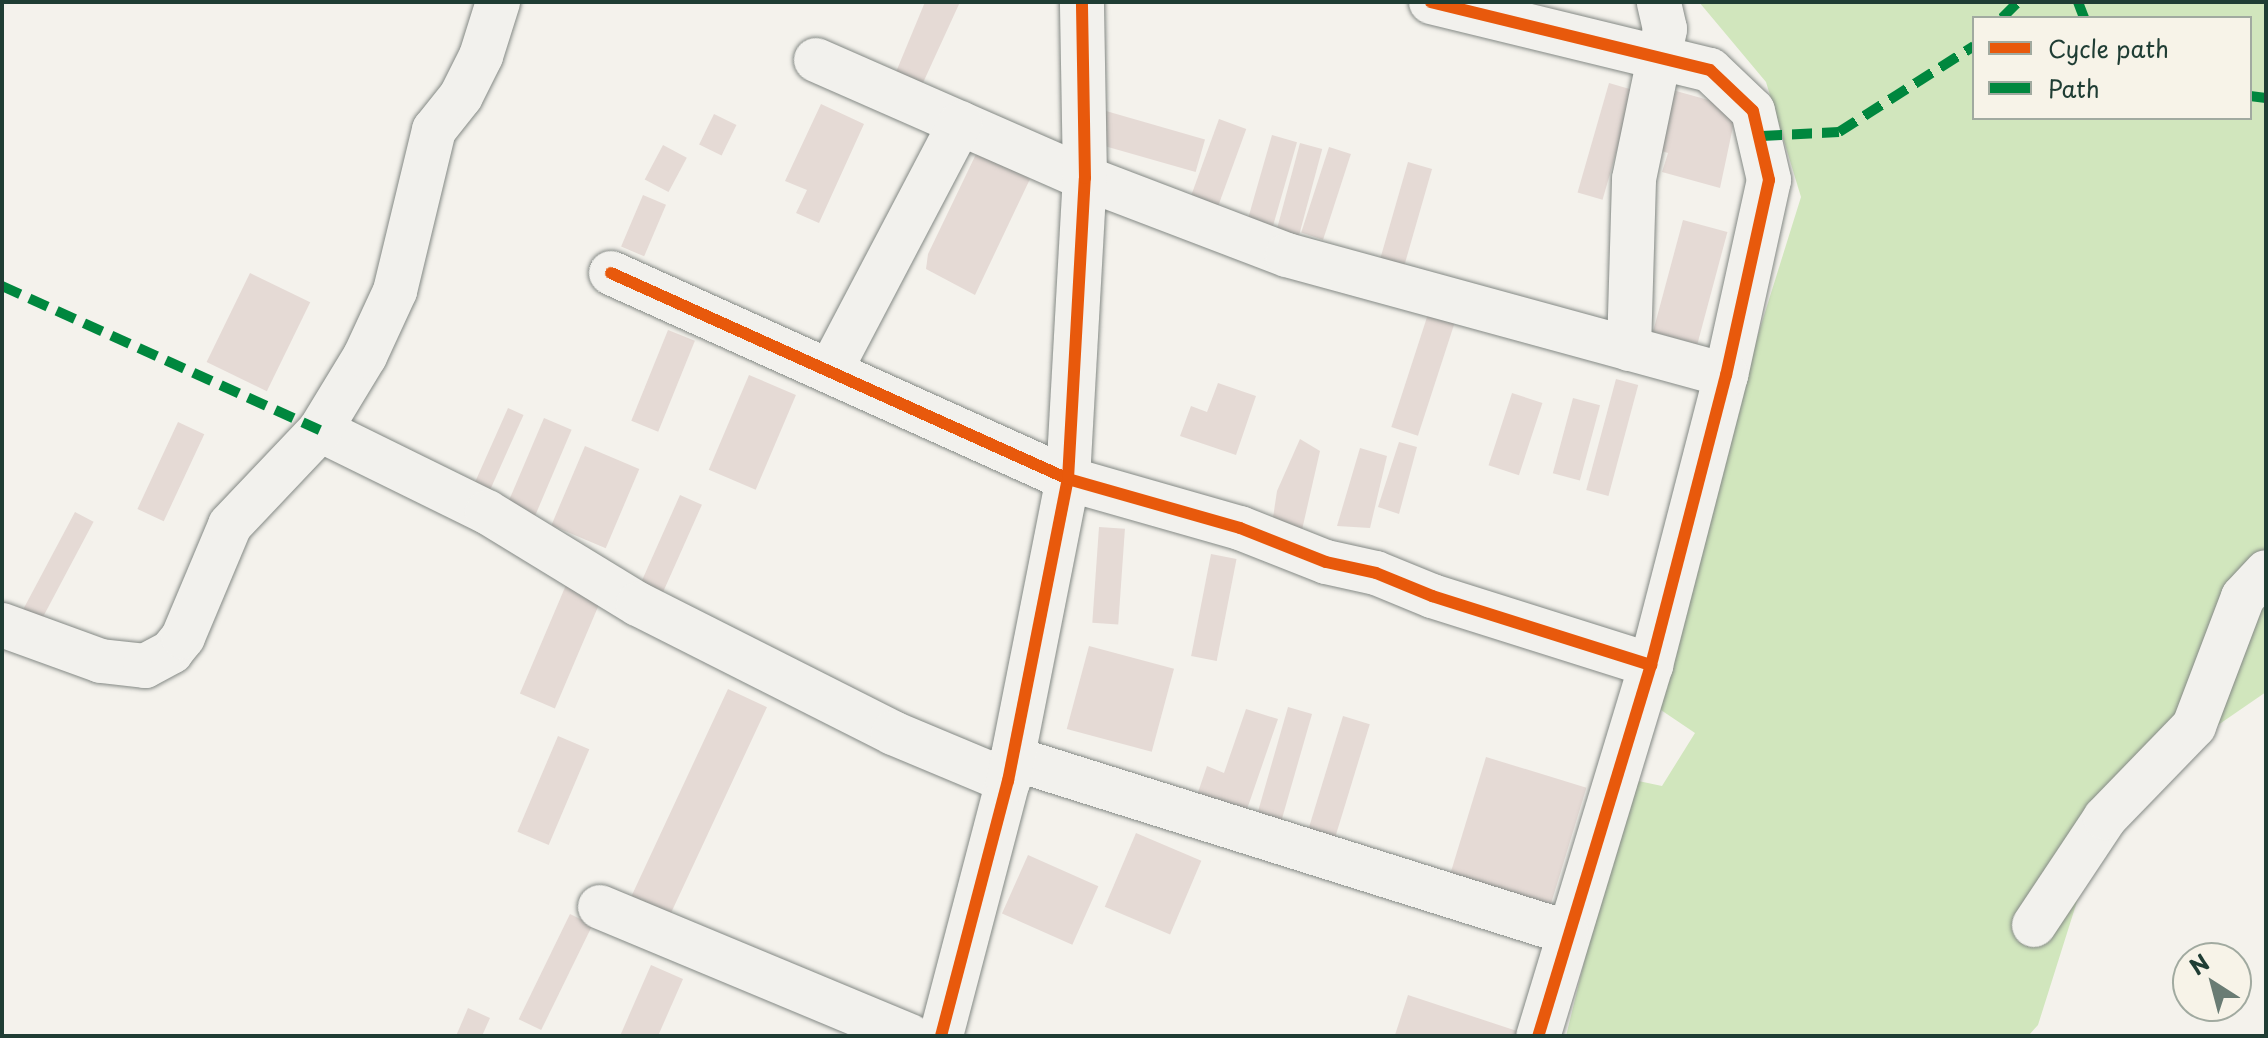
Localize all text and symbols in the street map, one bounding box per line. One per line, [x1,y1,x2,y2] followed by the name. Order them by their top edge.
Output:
[1972,16,2252,120] legend
[2048,30,2169,66] text: Cycle path
[2048,70,2100,106] text: Path
[2172,942,2252,1022] north arrow
[2182,945,2216,982] text: N

